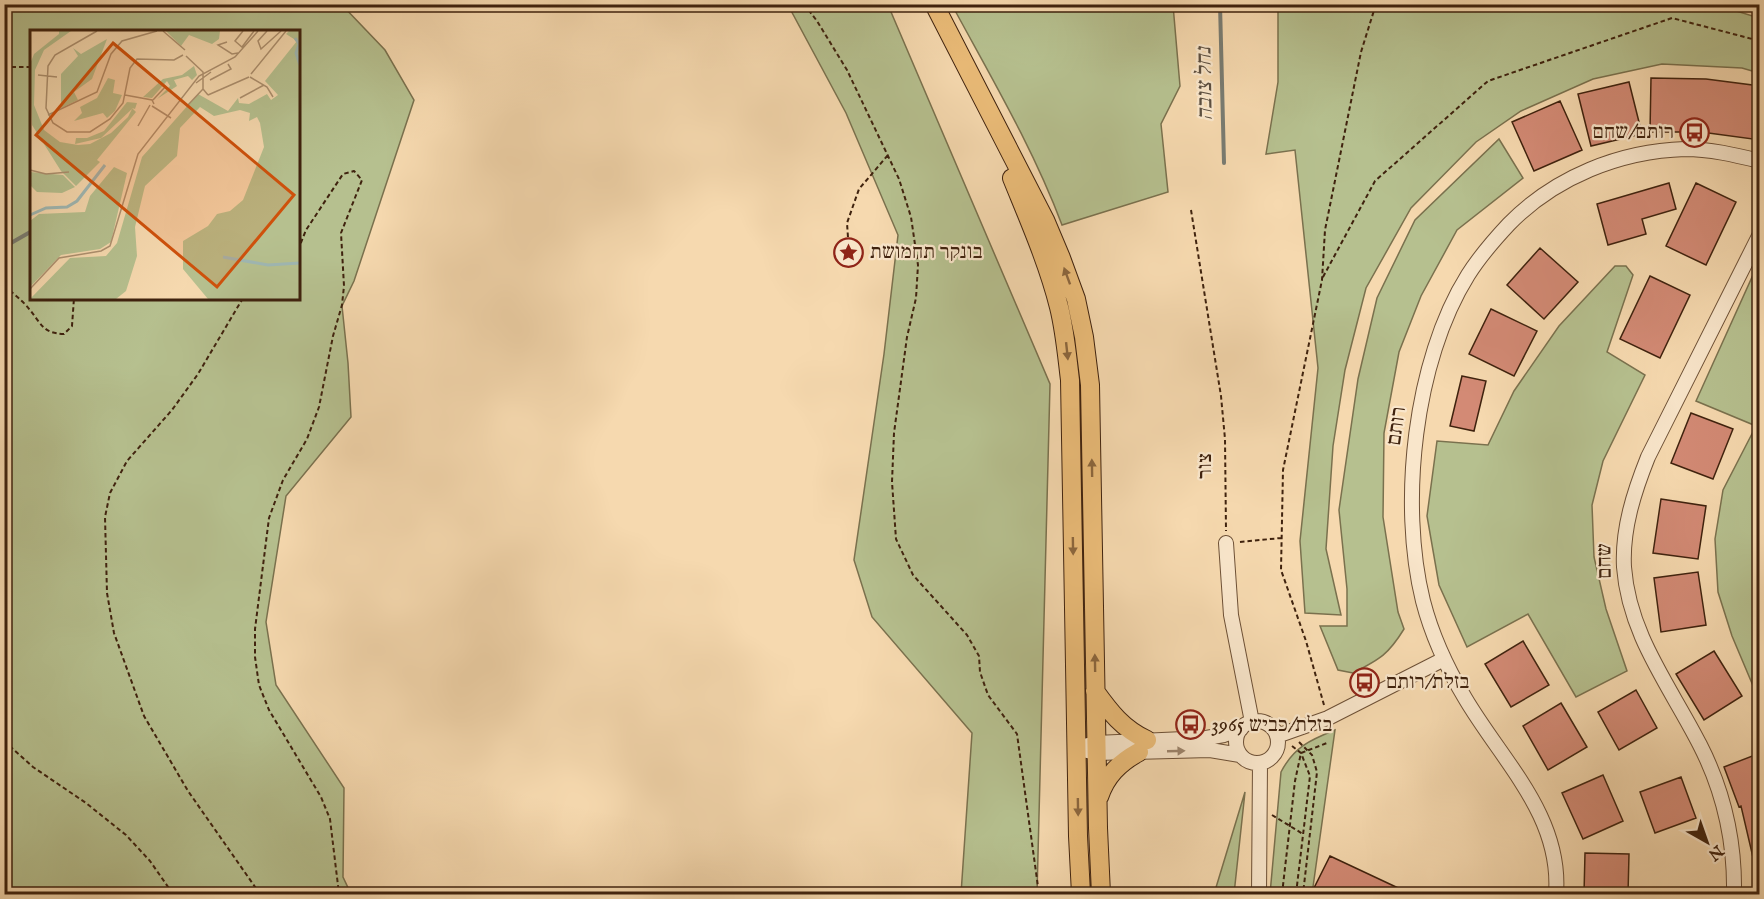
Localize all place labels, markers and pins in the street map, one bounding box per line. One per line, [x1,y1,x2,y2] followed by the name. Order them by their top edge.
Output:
[1679,116,1711,148] bus stop icon: רותם/שחם
[1592,119,1674,146] place label: רותם/שחם
[833,236,865,268] place icon: בונקר תחמושת
[870,239,983,266] place label: בונקר תחמושת
[1349,666,1381,698] bus stop icon: בזלת/רותם
[1386,669,1469,696] place label: בזלת/רותם
[1174,709,1206,741] bus stop icon: בזלת/כביש 3965
[1211,712,1332,739] place label: בזלת/כביש 3965

